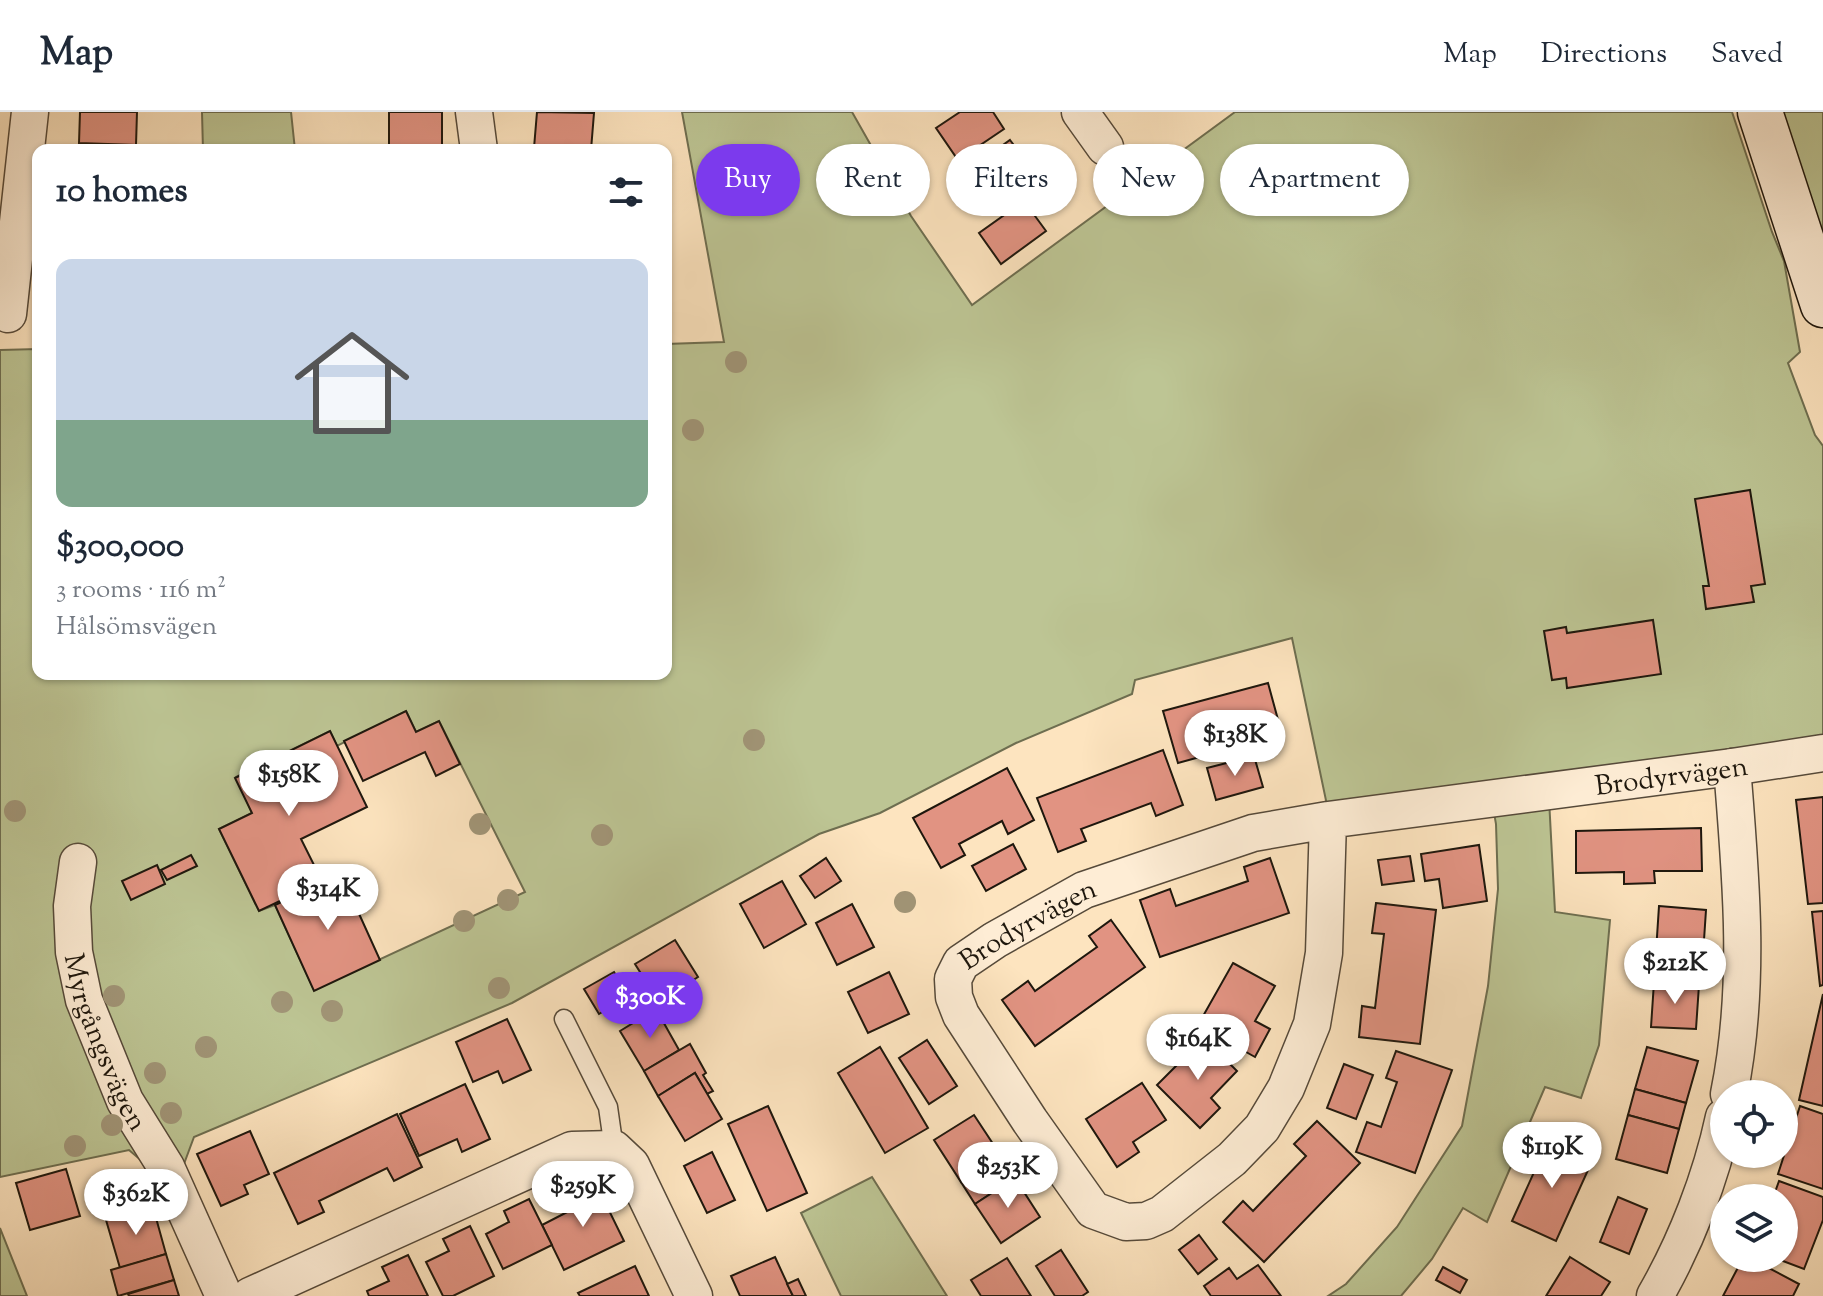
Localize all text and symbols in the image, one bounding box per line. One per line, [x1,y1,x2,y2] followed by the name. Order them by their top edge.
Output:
[40,28,113,82] text: Map
[1443,35,1497,75] text: Map
[1541,35,1667,75] text: Directions
[1711,35,1783,75] text: Saved
[696,144,800,216] chip: Buy
[816,144,930,216] chip: Rent
[946,144,1077,216] chip: Filters
[1093,144,1204,216] chip: New
[1220,144,1409,216] chip: Apartment
[56,168,188,217] text: 10 homes
[604,170,648,214] icon: filters
[280,311,424,455] icon: home
[56,523,184,572] text: $300,000
[56,572,226,609] text: 3 rooms · 116 m²
[56,609,217,646] text: Hålsömsvägen
[1179,710,1291,778] pin: $138K
[1202,717,1268,754] text: $138K
[1593,748,1751,808] street label: Brodyrvägen
[233,750,345,818] pin: $158K
[257,757,321,794] text: $158K
[272,864,384,932] pin: $314K
[952,870,1102,982] street label: Brodyrvägen
[295,871,361,908] text: $314K
[1619,938,1731,1006] pin: $212K
[1642,945,1708,982] text: $212K
[52,950,156,1140] street label: Myrgångsvägen
[594,972,706,1040] pin: $300K
[615,979,685,1016] text: $300K
[1142,1014,1254,1082] pin: $164K
[1164,1021,1232,1058] text: $164K
[1710,1080,1798,1272] map controls
[1710,1080,1798,1168] button: locate
[1496,1122,1608,1190] pin: $119K
[1521,1129,1583,1166] text: $119K
[952,1142,1064,1210] pin: $253K
[976,1149,1040,1186] text: $253K
[527,1161,639,1229] pin: $259K
[550,1168,616,1205] text: $259K
[80,1169,192,1237] pin: $362K
[102,1176,170,1213] text: $362K
[1710,1184,1798,1272] button: layers

